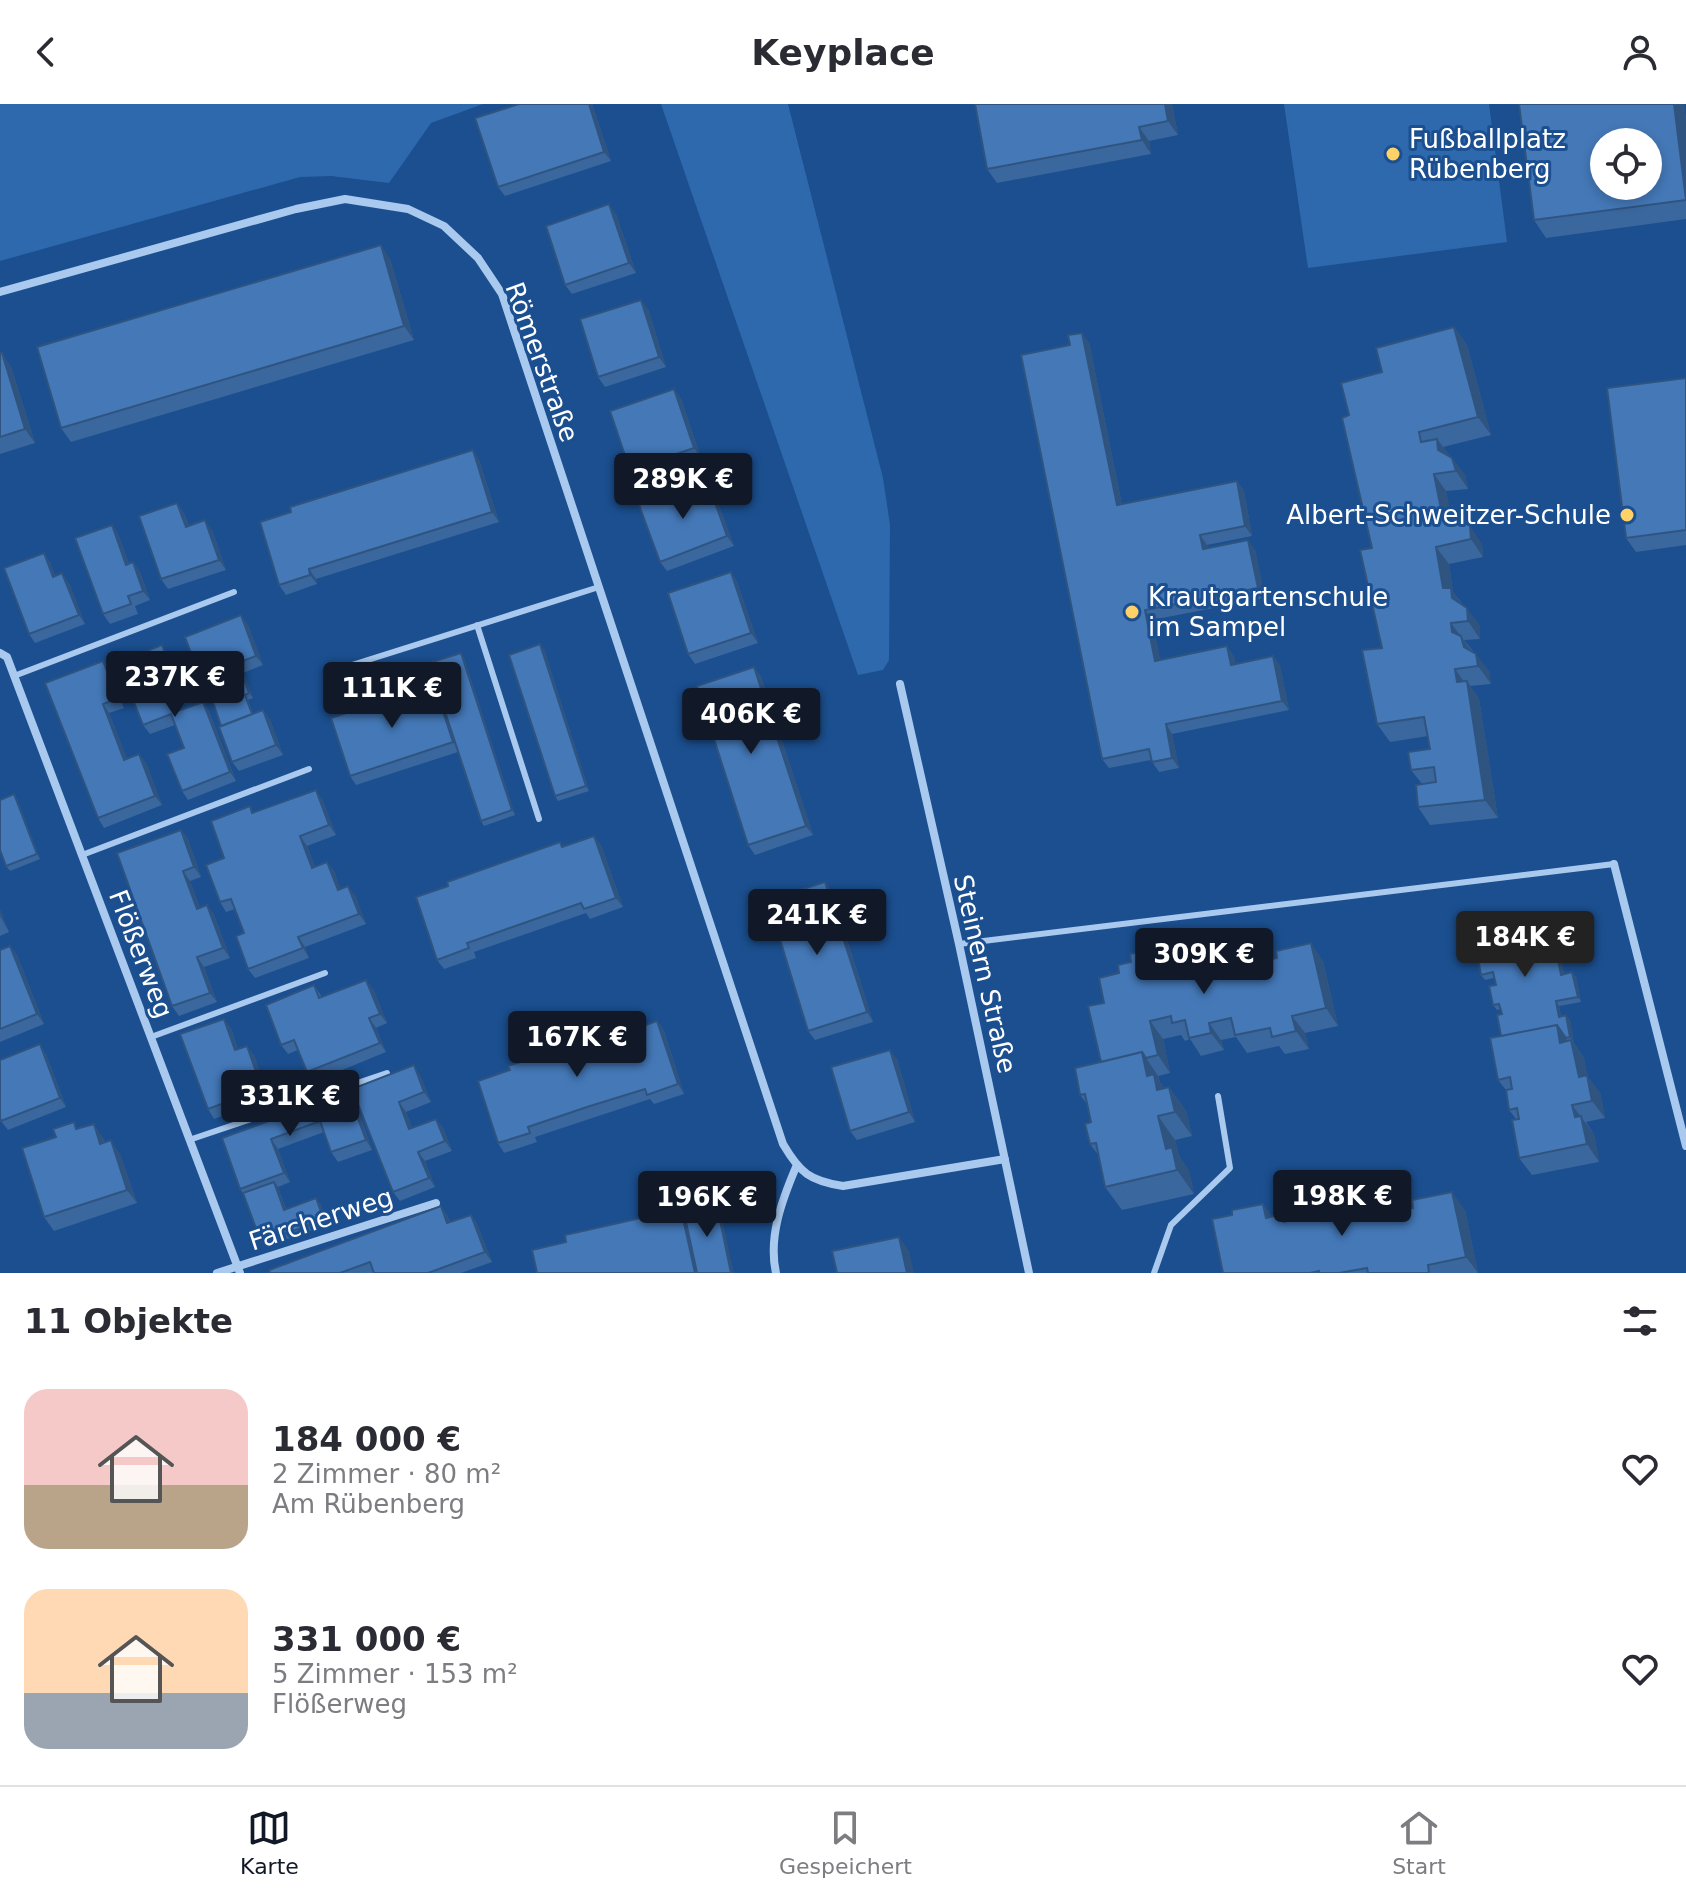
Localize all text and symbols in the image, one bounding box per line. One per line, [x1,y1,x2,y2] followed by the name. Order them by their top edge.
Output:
[24,30,68,74] icon: back
[1618,30,1662,74] icon: person
[751,32,935,73] text: Keyplace
[1409,124,1566,184] place label: Fußballplatz Rübenberg
[1590,128,1662,200] map controls
[1590,128,1662,200] button: locate
[1384,145,1402,163] marker: Fußballplatz Rübenberg
[499,278,585,446] street label: Römerstraße
[618,453,748,521] pin: 289K €
[632,464,734,494] text: 289K €
[1286,500,1611,530] place label: Albert-Schweitzer-Schule
[1618,506,1636,524] marker: Albert-Schweitzer-Schule
[1148,582,1388,642] place label: Krautgartenschule im Sampel
[1123,603,1141,621] marker: Krautgartenschule im Sampel
[110,651,240,719] pin: 237K €
[124,662,226,692] text: 237K €
[327,662,457,730] pin: 111K €
[341,673,443,703] text: 111K €
[686,688,816,756] pin: 406K €
[700,699,802,729] text: 406K €
[948,872,1022,1076] street label: Steinern Straße
[103,886,179,1022] street label: Flößerweg
[752,889,882,957] pin: 241K €
[766,900,868,930] text: 241K €
[1460,911,1590,979] pin: 184K €
[1474,922,1576,952] text: 184K €
[1139,928,1269,996] pin: 309K €
[1153,939,1255,969] text: 309K €
[512,1011,642,1079] pin: 167K €
[526,1022,628,1052] text: 167K €
[225,1070,355,1138] pin: 331K €
[239,1081,341,1111] text: 331K €
[1277,1170,1407,1238] pin: 198K €
[642,1171,772,1239] pin: 196K €
[1291,1181,1393,1211] text: 198K €
[245,1182,397,1256] street label: Färcherweg
[656,1182,758,1212] text: 196K €
[1618,1299,1662,1343] icon: filters
[24,1301,233,1341] text: 11 Objekte
[272,1419,461,1459] text: 184 000 €
[88,1421,184,1517] icon: home
[1618,1447,1662,1491] icon: heart
[272,1459,501,1489] text: 2 Zimmer · 80 m²
[272,1489,465,1519] text: Am Rübenberg
[272,1619,461,1659] text: 331 000 €
[88,1621,184,1717] icon: home
[1618,1647,1662,1691] icon: heart
[272,1659,518,1689] text: 5 Zimmer · 153 m²
[272,1689,407,1719] text: Flößerweg
[240,1806,299,1879] tab: Karte
[779,1806,912,1879] tab: Gespeichert
[1392,1806,1446,1879] tab: Start

